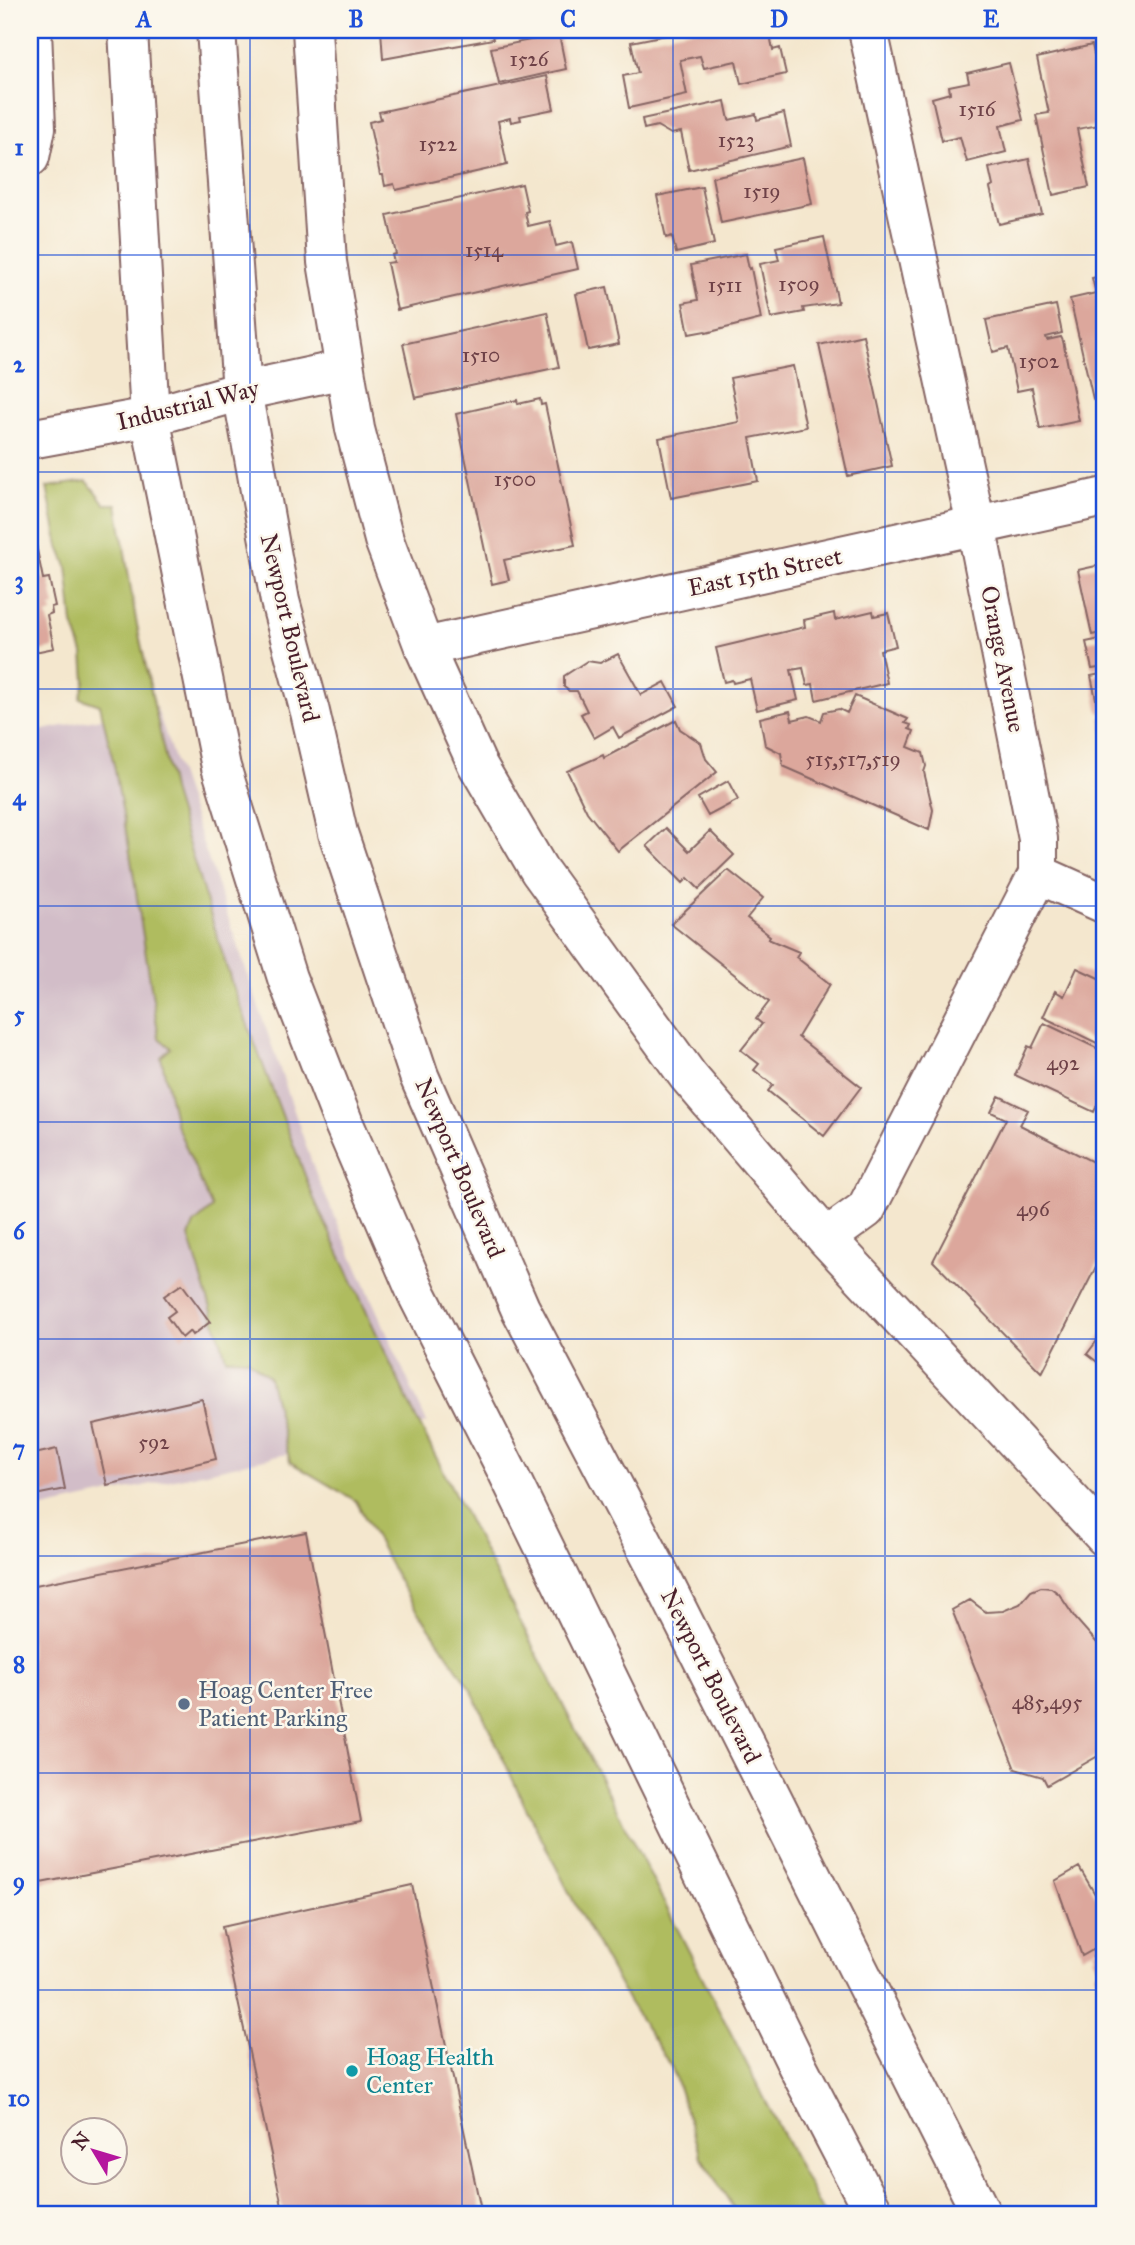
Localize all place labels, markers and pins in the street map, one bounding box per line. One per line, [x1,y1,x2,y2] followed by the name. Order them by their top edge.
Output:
[198,1675,373,1733] place label: Hoag Center Free Patient Parking
[176,1696,192,1712] marker: Hoag Center Free Patient Parking
[366,2042,494,2100] place label: Hoag Health Center
[344,2063,360,2079] marker: Hoag Health Center

